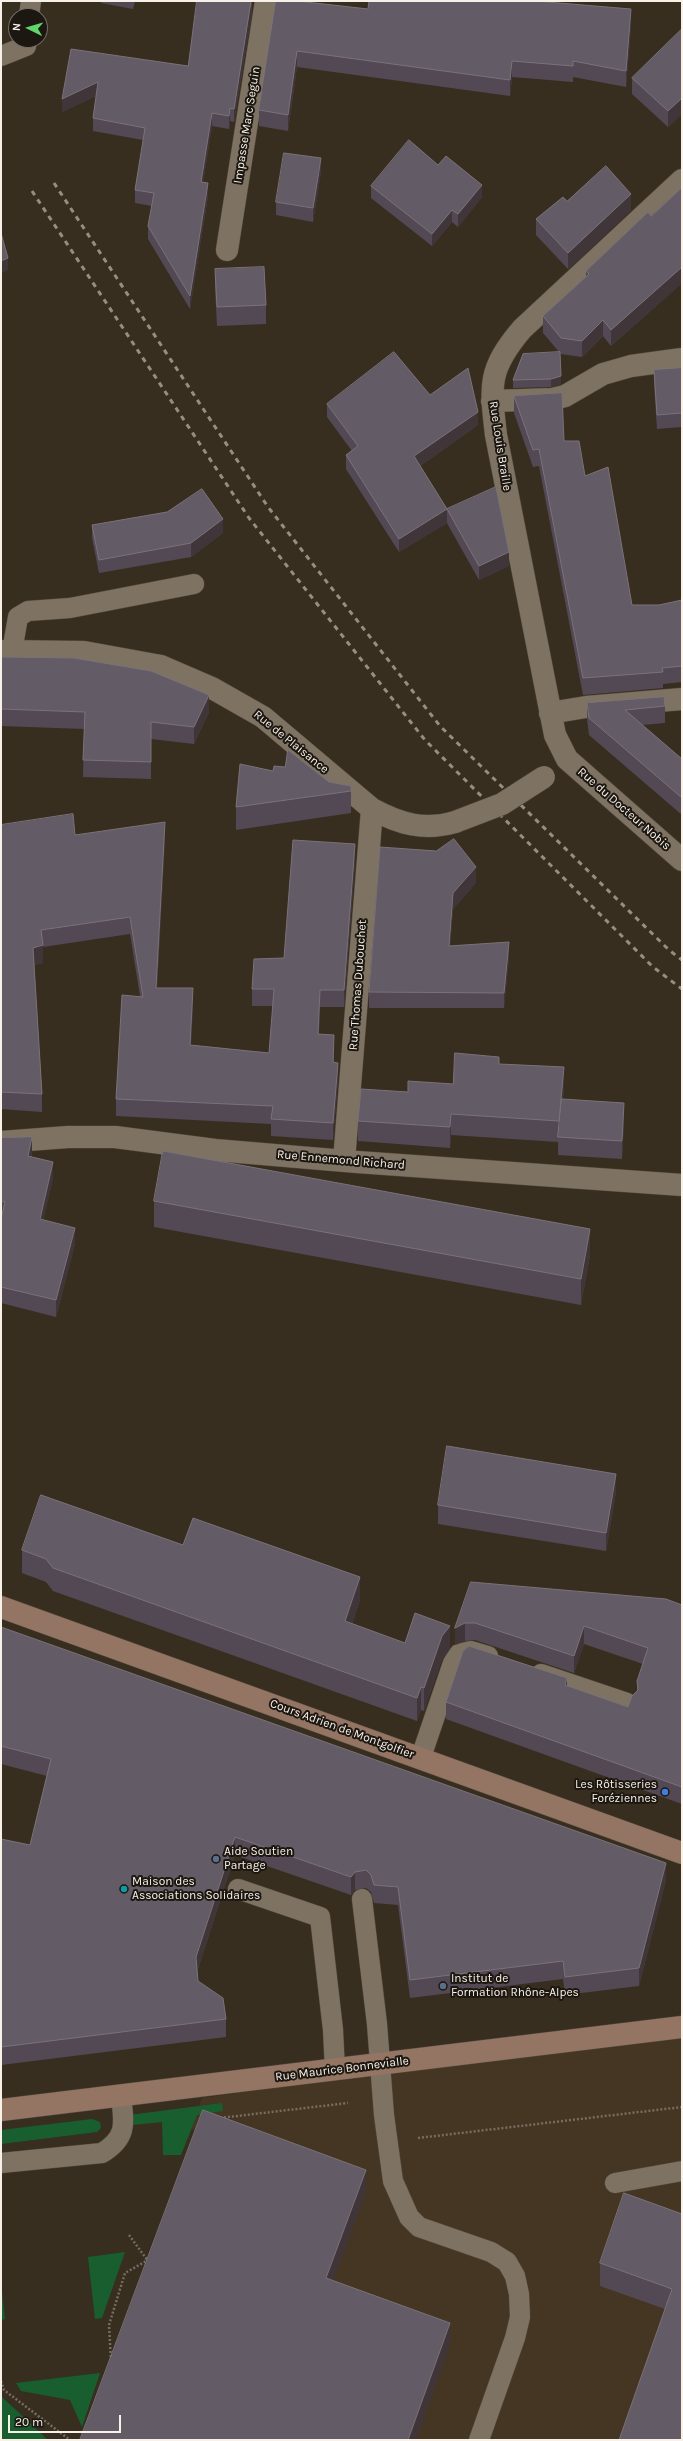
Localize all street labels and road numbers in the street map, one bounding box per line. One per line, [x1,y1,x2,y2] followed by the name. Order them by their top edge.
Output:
[231,65,263,185] street label: Impasse Marc Seguin
[486,400,514,492] street label: Rue Louis Braille
[251,707,331,777] street label: Rue de Plaisance
[575,765,673,853] street label: Rue du Docteur Nobis
[346,919,370,1051] street label: Rue Thomas Dubouchet
[276,1147,406,1173] street label: Rue Ennemond Richard
[268,1696,416,1762] street label: Cours Adrien de Montgolfier
[274,2054,410,2084] street label: Rue Maurice Bonnevialle

